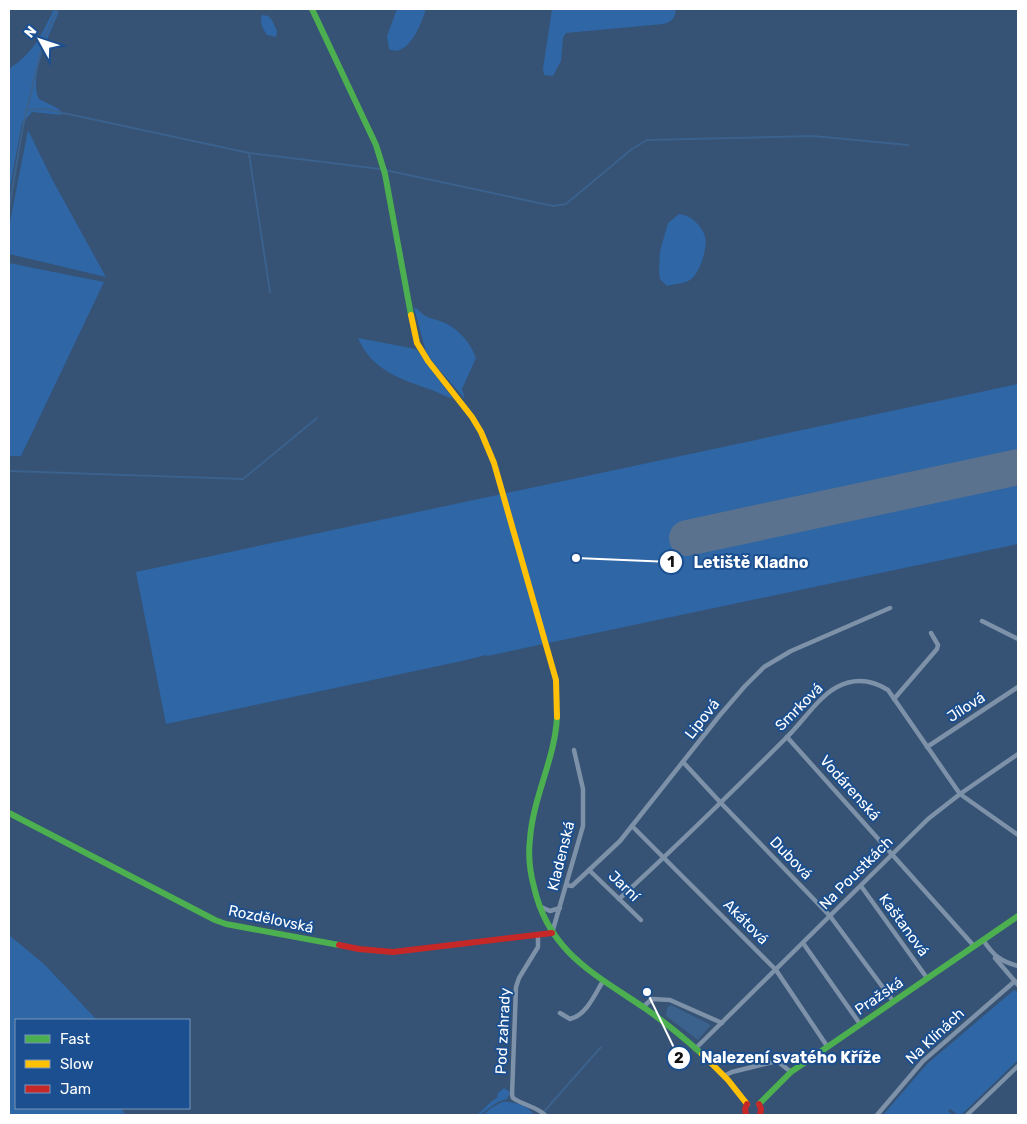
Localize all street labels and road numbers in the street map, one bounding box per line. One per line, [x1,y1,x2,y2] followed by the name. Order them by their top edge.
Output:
[771,679,827,735] street label: Smrková
[944,688,988,726] street label: Jílová
[681,695,723,743] street label: Lipová
[816,752,884,824] street label: Vodárenská
[544,819,578,893] street label: Kladenská
[766,833,816,883] street label: Dubová
[816,833,896,913] street label: Na Poustkách
[605,867,644,906] street label: Jarní
[875,890,933,960] street label: Kaštanová
[720,896,772,948] street label: Akátová
[227,901,315,937] street label: Rozdělovská
[851,973,907,1019] street label: Pražská
[492,987,514,1075] street label: Pod zahrady
[902,1004,968,1068] street label: Na Klínách

